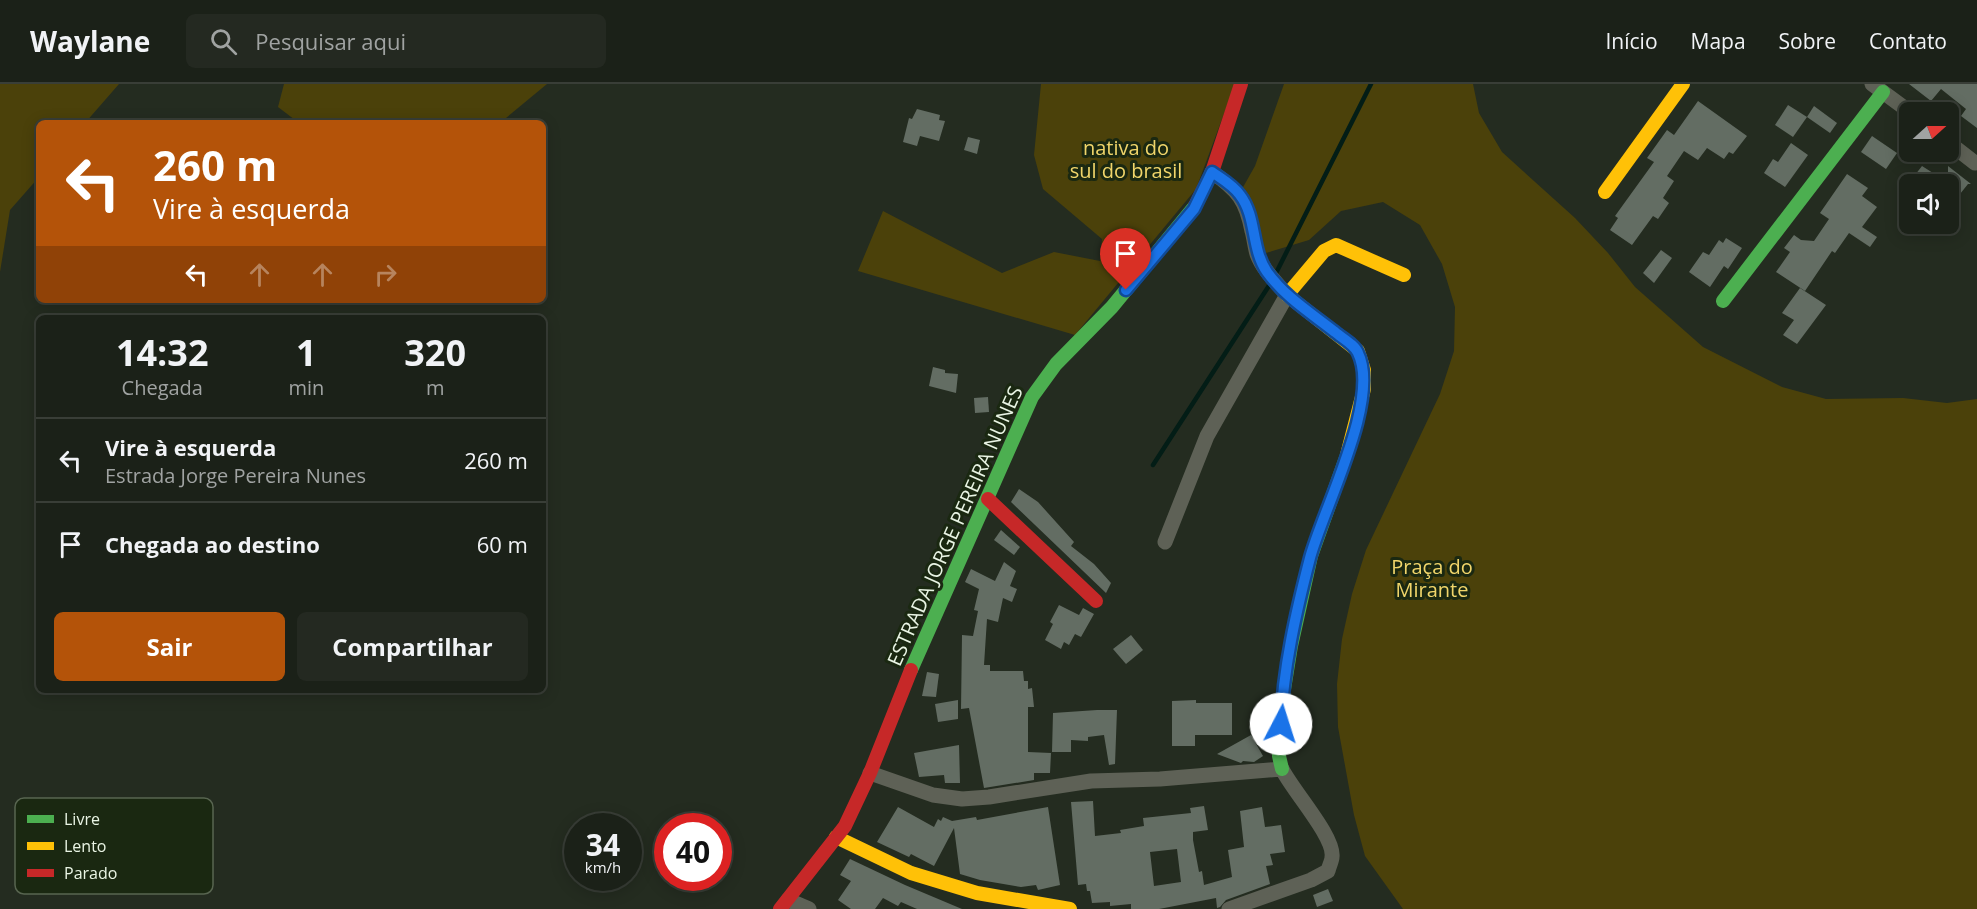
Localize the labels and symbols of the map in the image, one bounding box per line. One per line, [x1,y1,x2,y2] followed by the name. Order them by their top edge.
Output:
[1899,102,1959,162] north arrow
[1070,134,1182,184] park label: nativa do sul do brasil
[1100,228,1151,290] pin
[880,382,1029,670] street label: ESTRADA JORGE PEREIRA NUNES
[1391,553,1473,603] park label: Praça do Mirante
[1249,692,1313,756] position arrow
[15,798,213,894] legend
[64,808,100,830] text: Livre
[654,813,732,891] speed limit sign: 40
[64,835,106,857] text: Lento
[64,862,117,884] text: Parado

